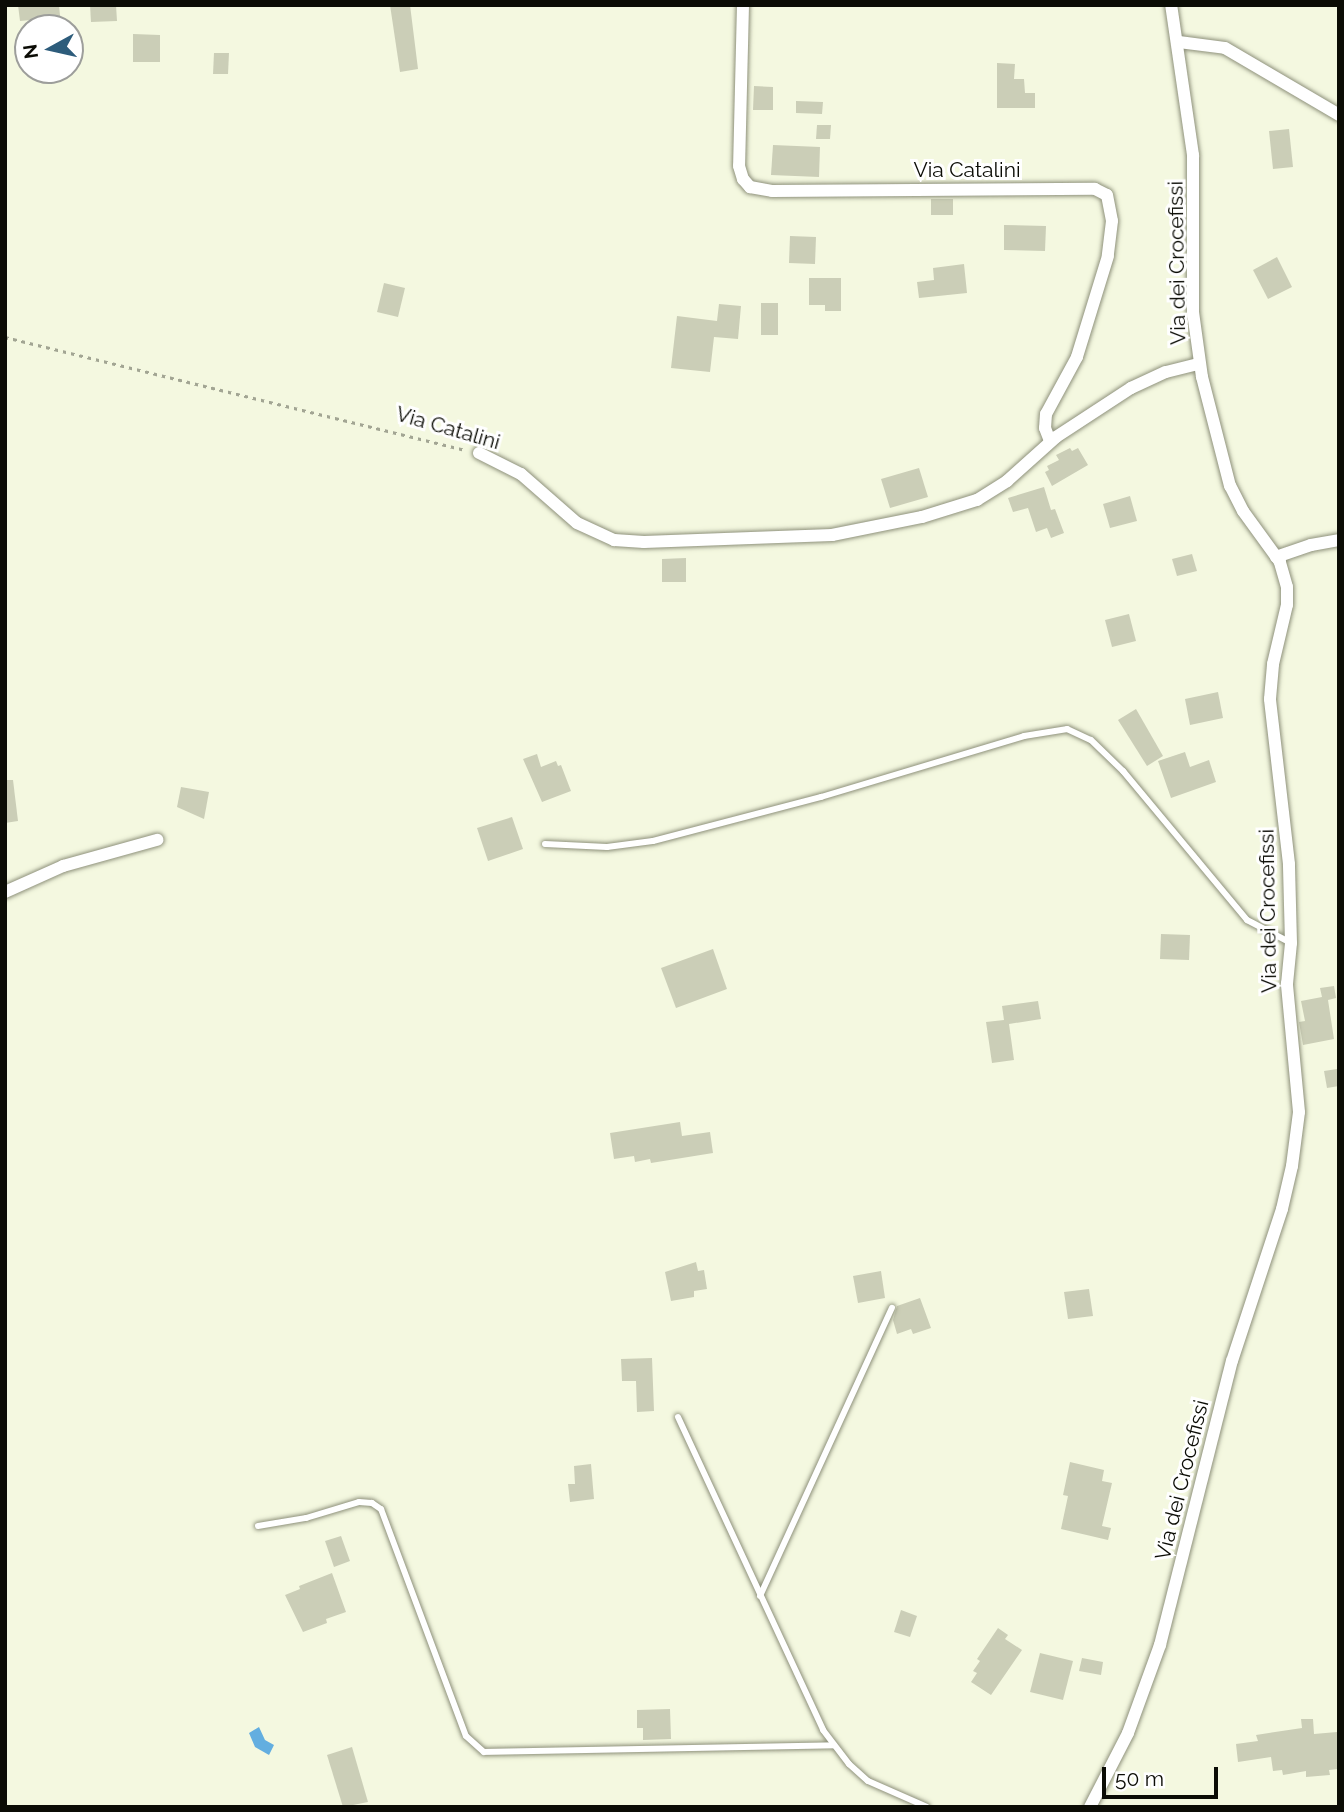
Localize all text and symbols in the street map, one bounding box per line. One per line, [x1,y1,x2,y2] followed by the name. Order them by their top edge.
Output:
[14,14,84,84] north arrow
[18,43,42,60] text: N
[914,157,1020,183] street label: Via Catalini
[1163,181,1191,345] street label: Via dei Crocefissi
[393,401,503,455] street label: Via Catalini
[1254,829,1282,993] street label: Via dei Crocefissi
[1150,1397,1214,1563] street label: Via dei Crocefissi
[1106,1752,1222,1796] scale bar
[1115,1766,1164,1791] text: 50 m

